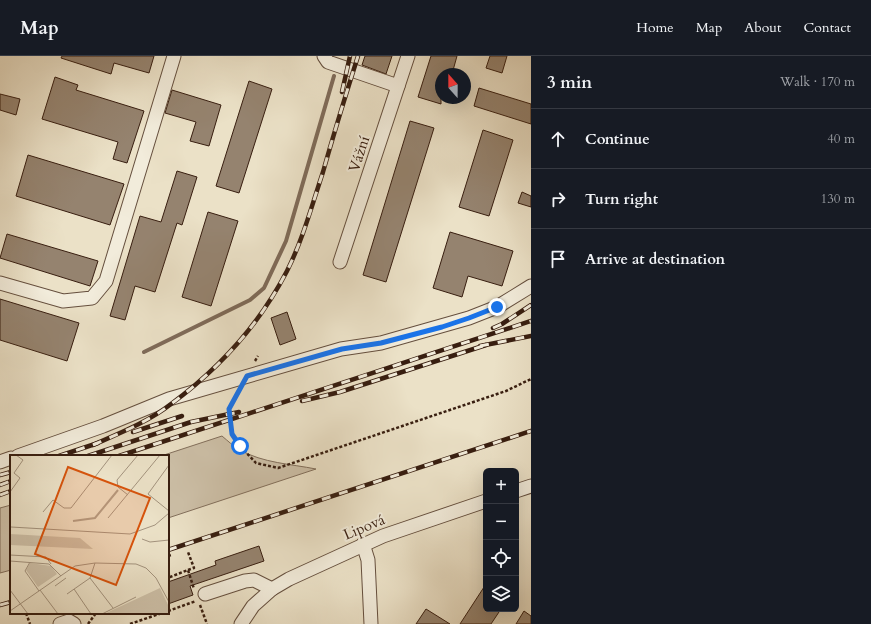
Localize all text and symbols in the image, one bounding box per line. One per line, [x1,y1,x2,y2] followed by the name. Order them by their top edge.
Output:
[20,15,59,41] text: Map
[636,18,674,37] text: Home
[696,18,722,37] text: Map
[744,18,781,37] text: About
[803,18,851,37] text: Contact
[435,68,471,104] north arrow
[547,71,592,94] text: 3 min
[780,73,855,91] text: Walk · 170 m
[547,128,569,150] icon: ahead
[585,129,650,149] text: Continue
[827,130,855,148] text: 40 m
[344,133,374,175] street label: Vážní
[547,188,569,210] icon: right
[585,189,658,209] text: Turn right
[821,190,855,208] text: 130 m
[547,248,569,270] icon: arrive
[585,249,725,269] text: Arrive at destination
[488,298,506,316] route end
[231,437,249,455] route start
[10,455,169,614] inset map
[483,468,519,612] map controls
[483,468,519,504] button: +
[483,504,519,540] button: −
[340,509,388,545] street label: Lipová
[483,540,519,576] button: locate
[483,576,519,612] button: layers

